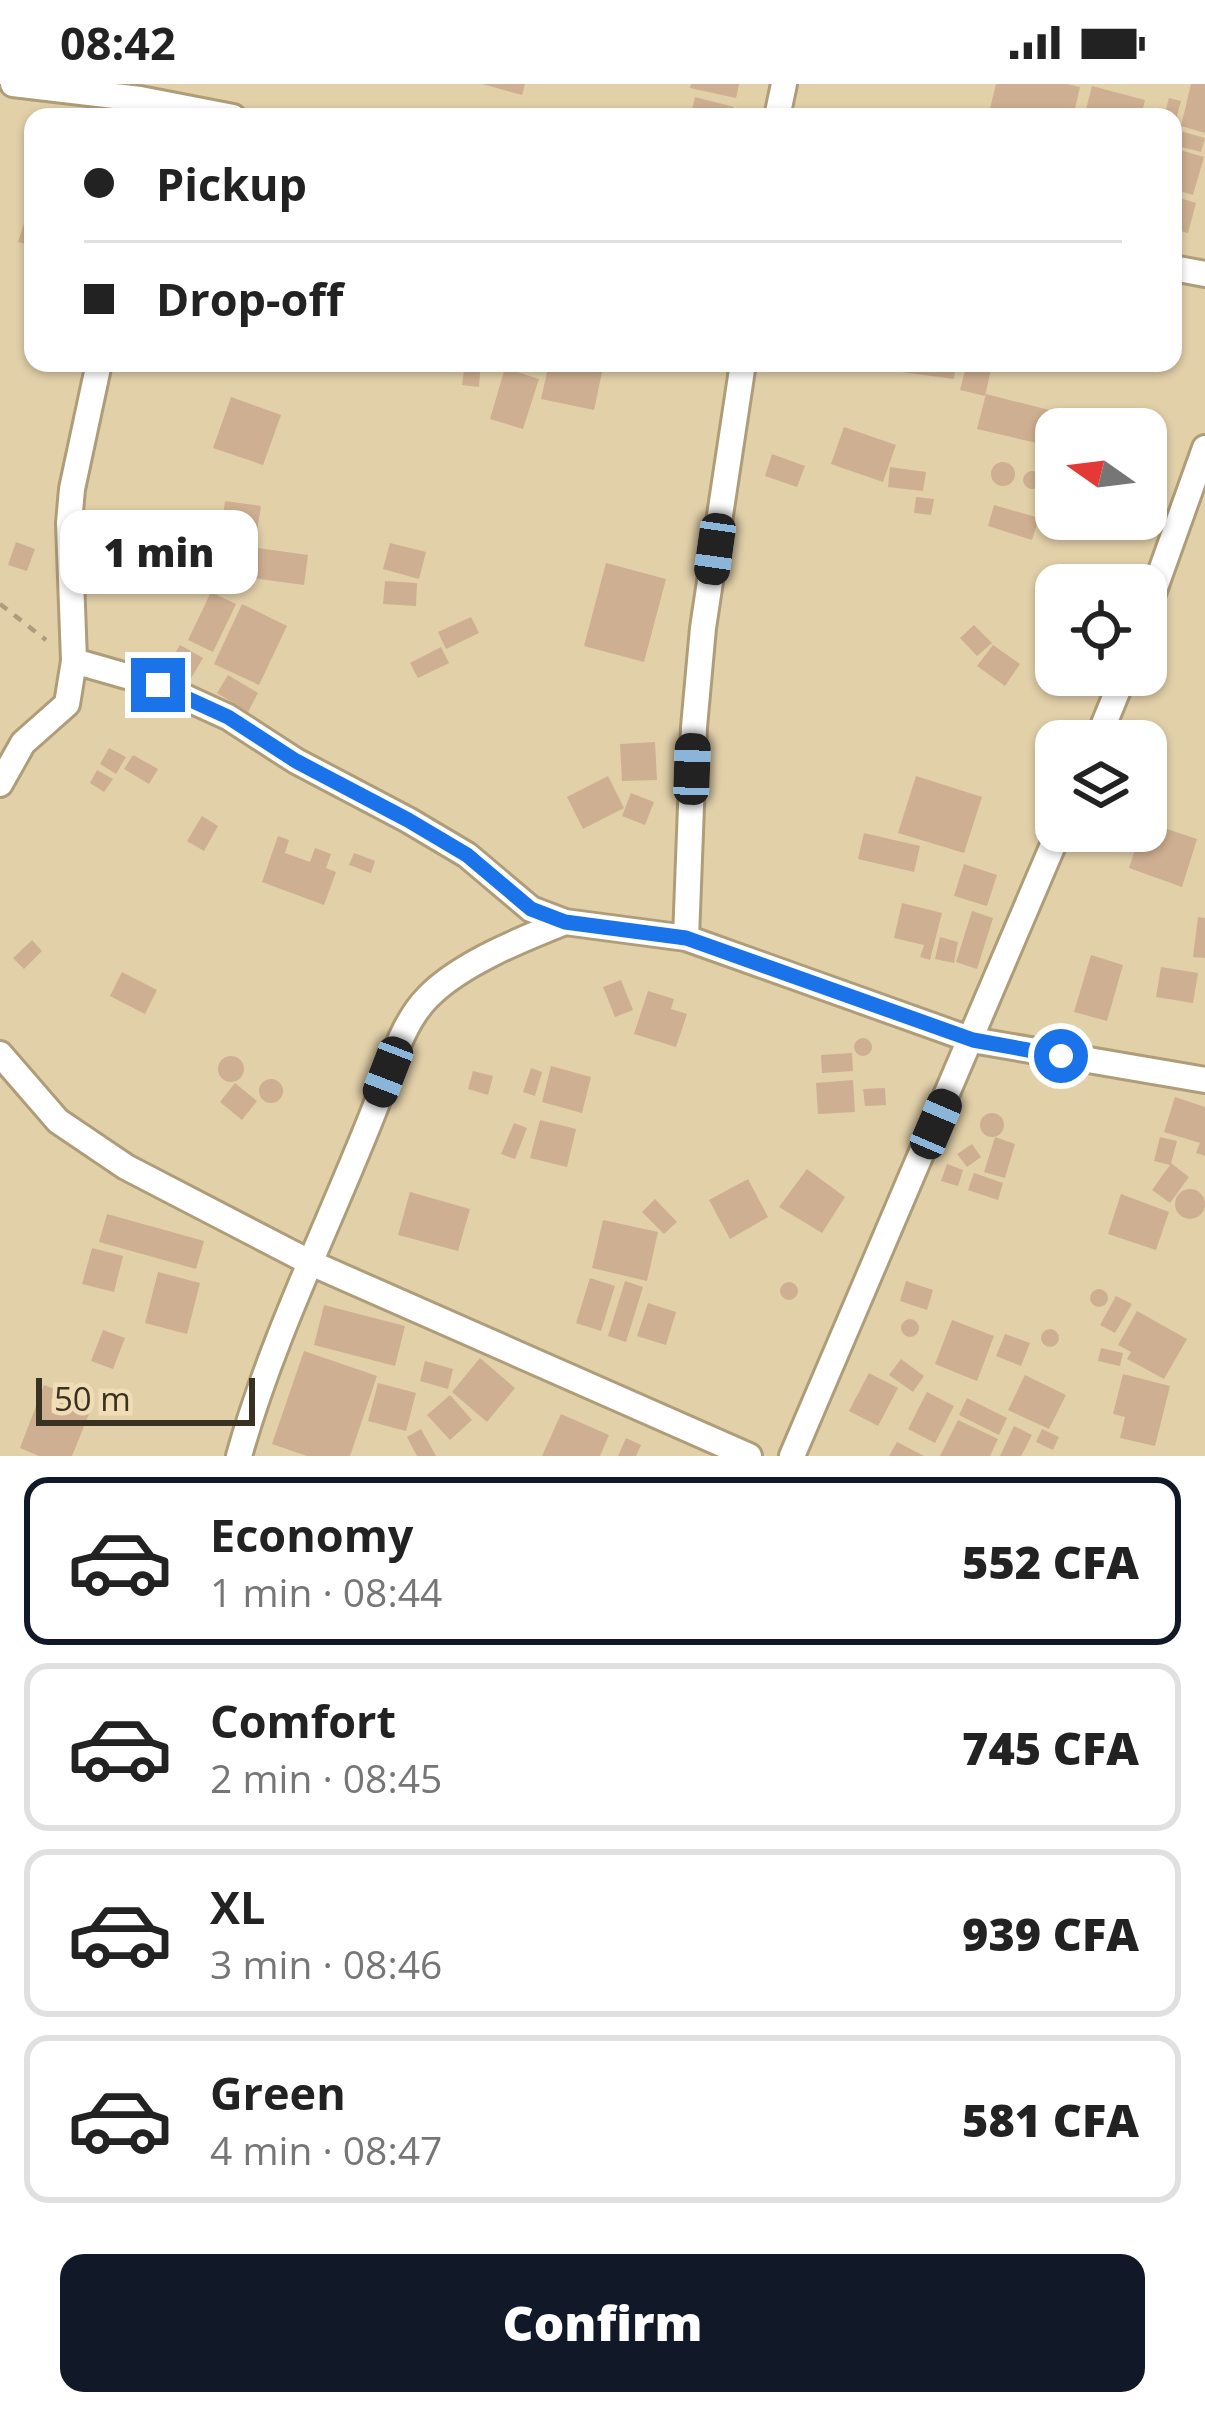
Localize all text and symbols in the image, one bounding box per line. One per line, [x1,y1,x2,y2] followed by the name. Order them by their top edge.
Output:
[60,12,176,73] text: 08:42
[156,153,307,214] text: Pickup
[156,268,343,329] text: Drop-off
[1035,408,1167,540] north arrow
[1035,408,1167,852] map controls
[59,511,257,595] callout: 1 min
[692,511,738,587] car
[104,525,214,578] text: 1 min
[1035,564,1167,696] button: locate
[131,658,185,712] route end
[1035,720,1167,852] button: layers
[673,732,711,806] car
[1034,1029,1088,1083] route start
[358,1032,418,1112] car
[905,1084,967,1164] car
[36,1372,255,1425] scale bar
[54,1376,131,1421] text: 50 m
[210,1504,413,1565] text: Economy
[66,1507,174,1615] icon: car
[962,1531,1139,1592] text: 552 CFA
[210,1565,442,1618] text: 1 min · 08:44
[210,1690,396,1751] text: Comfort
[66,1693,174,1801] icon: car
[962,1717,1139,1778] text: 745 CFA
[210,1751,442,1804] text: 2 min · 08:45
[210,1876,265,1937] text: XL
[66,1879,174,1987] icon: car
[962,1903,1139,1964] text: 939 CFA
[210,1937,442,1990] text: 3 min · 08:46
[210,2062,346,2123] text: Green
[66,2065,174,2173] icon: car
[962,2089,1139,2150] text: 581 CFA
[210,2123,442,2176] text: 4 min · 08:47
[60,2254,1145,2392] button: Confirm

